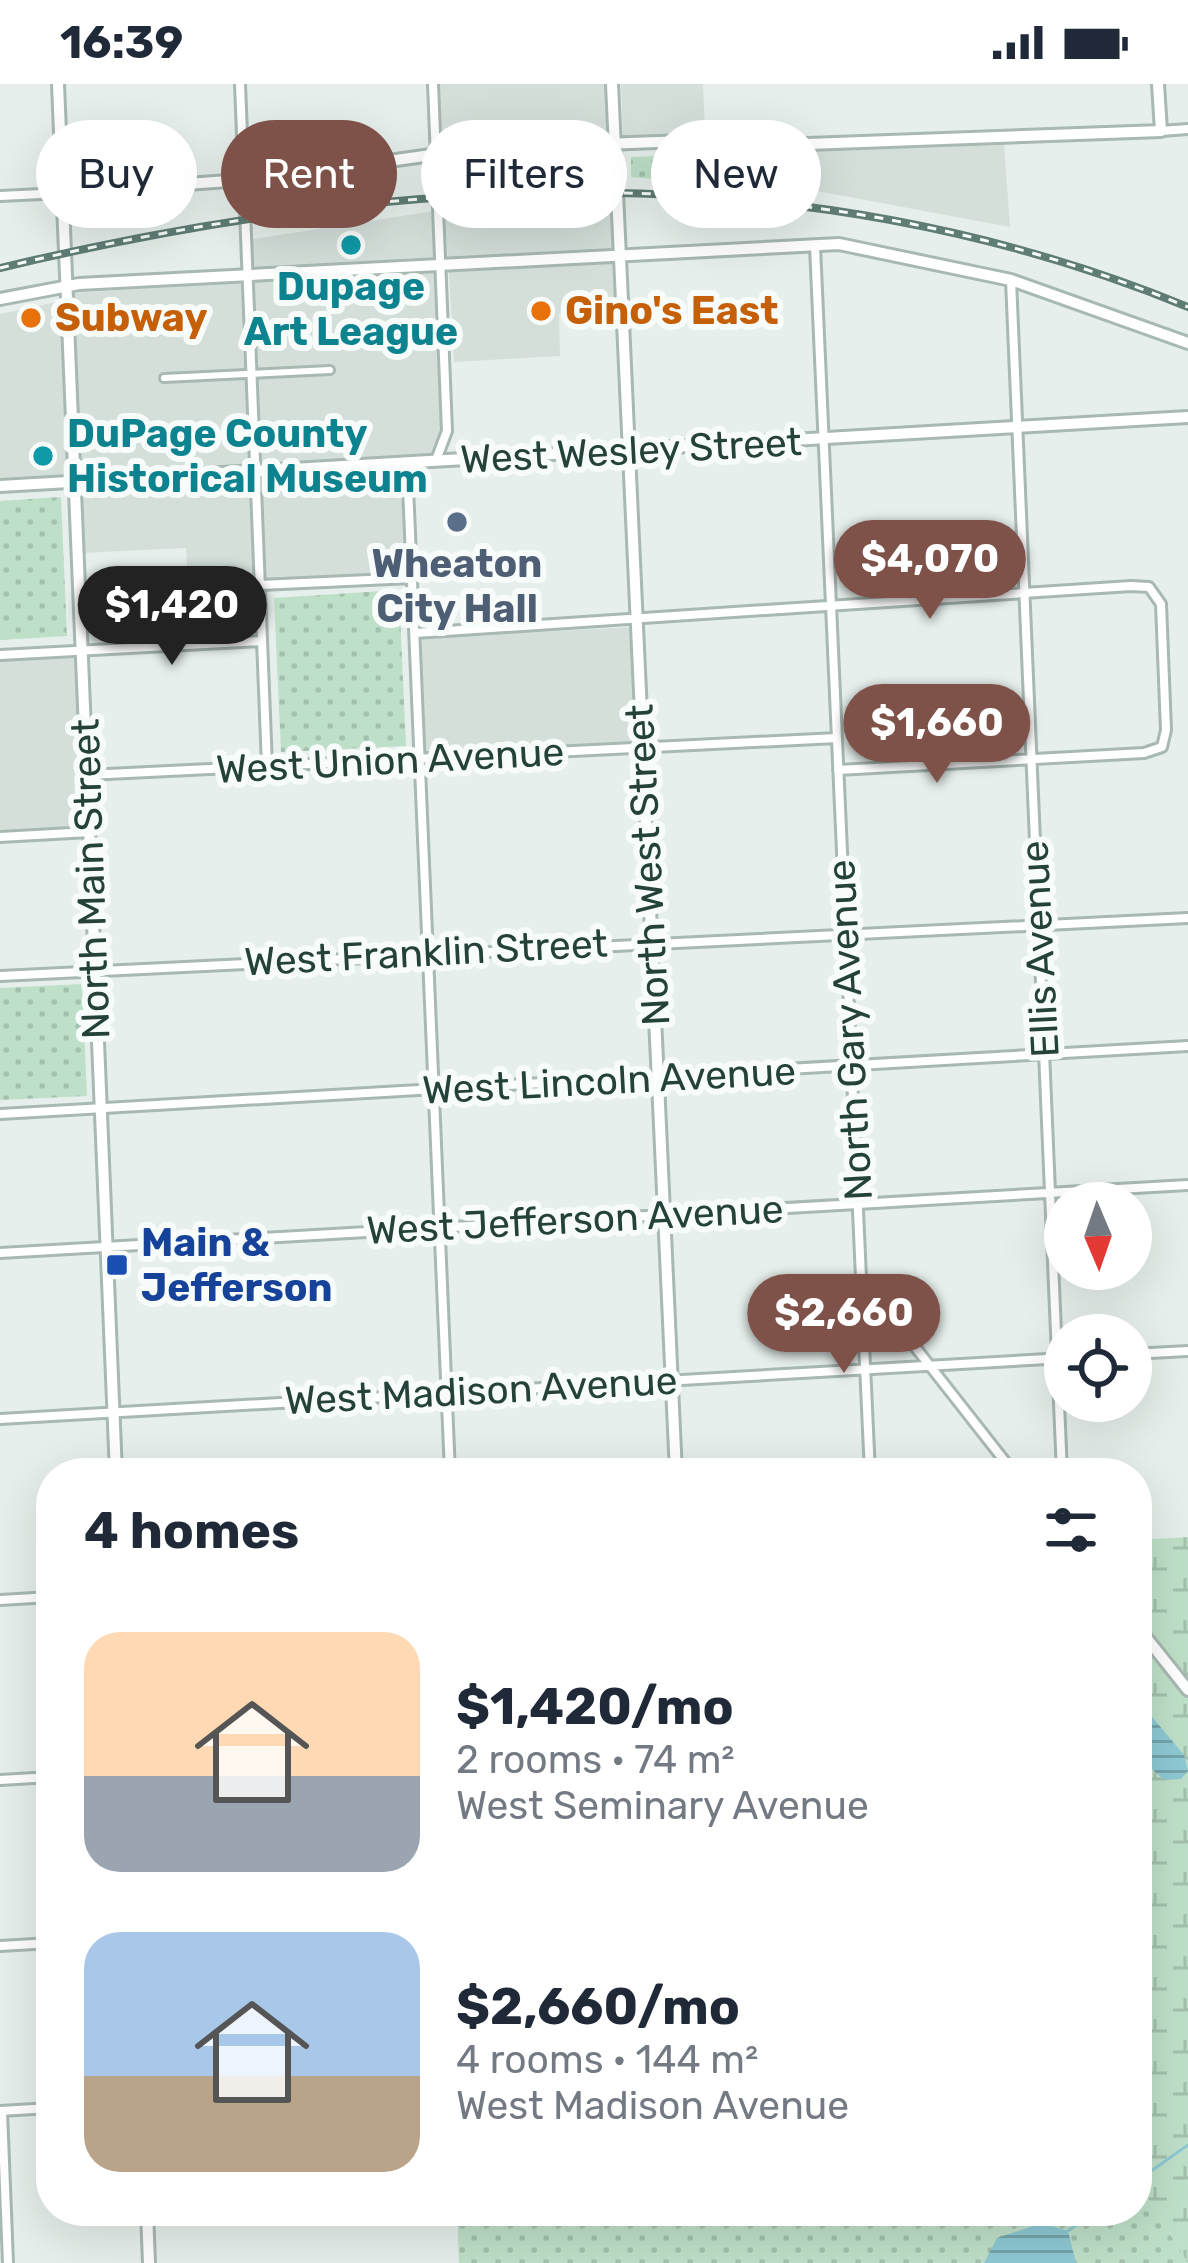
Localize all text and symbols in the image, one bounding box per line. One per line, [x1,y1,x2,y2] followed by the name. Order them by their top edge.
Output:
[60,16,183,69] text: 16:39
[36,120,197,228] chip: Buy
[221,120,397,228] chip: Rent
[421,120,627,228] chip: Filters
[651,120,821,228] chip: New
[338,232,364,258] marker: Dupage Art League
[244,264,458,355] place label: Dupage Art League
[565,288,778,334] place label: Gino's East
[55,295,208,341] place label: Subway
[528,298,554,324] marker: Gino's East
[18,305,44,331] marker: Subway
[67,411,428,502] place label: DuPage County Historical Museum
[459,419,803,483] street label: West Wesley Street
[30,443,56,469] marker: DuPage County Historical Museum
[444,509,470,535] marker: Wheaton City Hall
[832,520,1028,622] pin: $4,070
[861,536,999,582] text: $4,070
[372,541,542,632] place label: Wheaton City Hall
[74,566,270,668] pin: $1,420
[105,582,239,628] text: $1,420
[839,684,1035,786] pin: $1,660
[870,700,1004,746] text: $1,660
[617,703,679,1027] street label: North West Street
[62,718,120,1040] street label: North Main Street
[215,729,565,793] street label: West Union Avenue
[1011,839,1069,1059] street label: Ellis Avenue
[818,858,882,1202] street label: North Gary Avenue
[243,921,609,985] street label: West Franklin Street
[421,1048,797,1114] street label: West Lincoln Avenue
[1044,1182,1152,1290] north arrow
[1044,1182,1152,1422] map controls
[365,1186,785,1254] street label: West Jefferson Avenue
[141,1220,333,1311] place label: Main & Jefferson
[104,1252,130,1278] marker: Main & Jefferson
[746,1274,942,1376] pin: $2,660
[774,1290,914,1336] text: $2,660
[1044,1314,1152,1422] button: locate
[284,1358,678,1424] street label: West Madison Avenue
[1038,1497,1104,1563] icon: filters
[84,1500,299,1561] text: 4 homes
[456,1676,734,1737] text: $1,420/mo
[180,1680,324,1824] icon: home
[456,1737,735,1783] text: 2 rooms · 74 m²
[456,1783,869,1829] text: West Seminary Avenue
[456,1976,740,2037] text: $2,660/mo
[180,1980,324,2124] icon: home
[456,2037,758,2083] text: 4 rooms · 144 m²
[456,2083,849,2129] text: West Madison Avenue

